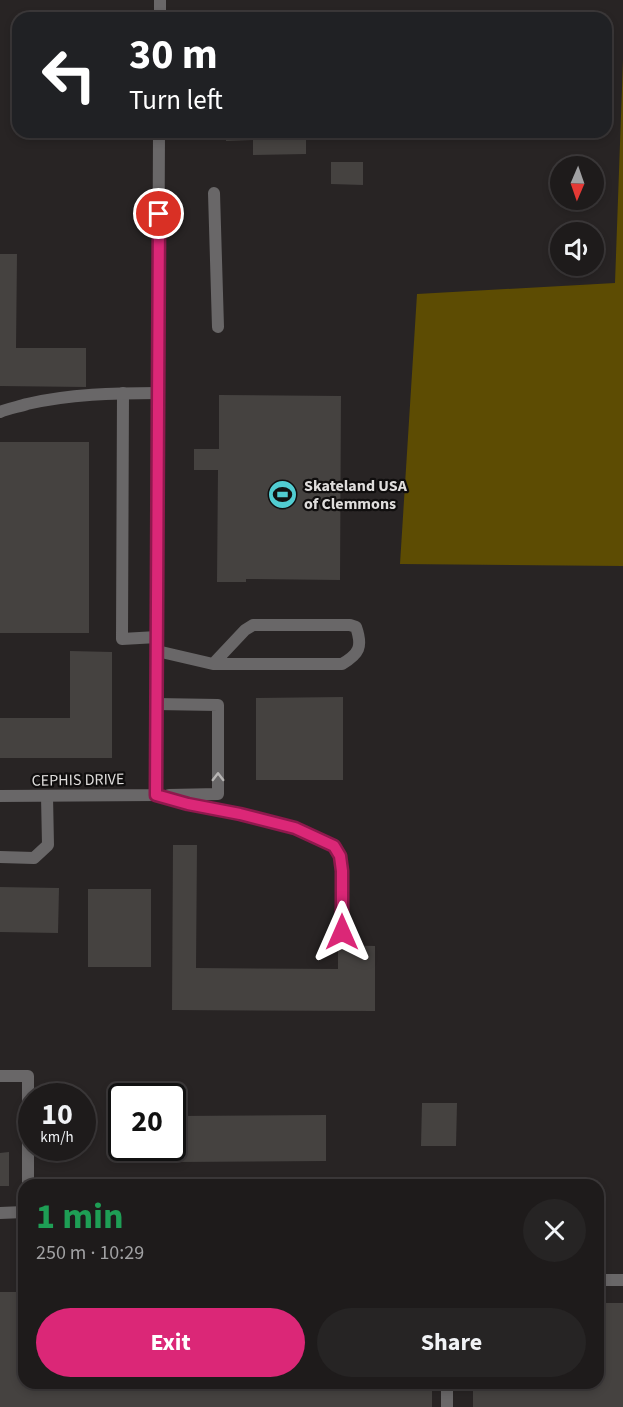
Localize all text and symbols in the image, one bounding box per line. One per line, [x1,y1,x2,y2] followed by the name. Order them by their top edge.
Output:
[129,25,218,85] text: 30 m
[30,36,108,114] icon: left
[129,81,223,120] text: Turn left
[550,156,604,210] north arrow
[550,156,604,276] map controls
[133,188,184,239] pin
[142,197,175,230] icon: arrive
[550,222,604,276] button: sound
[304,475,408,515] place label: Skateland USA of Clemmons
[267,478,299,510] sports icon: Skateland USA of Clemmons
[31,768,125,792] street label: CEPHIS DRIVE
[212,772,224,781] one-way arrow
[310,900,374,964] position arrow
[108,1083,186,1161] speed limit sign: 20
[41,1093,73,1136] text: 10
[40,1127,74,1148] text: km/h
[36,1191,124,1242] text: 1 min
[523,1199,586,1262] button: close
[36,1239,144,1267] text: 250 m · 10:29
[36,1308,305,1377] button: Exit
[317,1308,586,1377] button: Share

